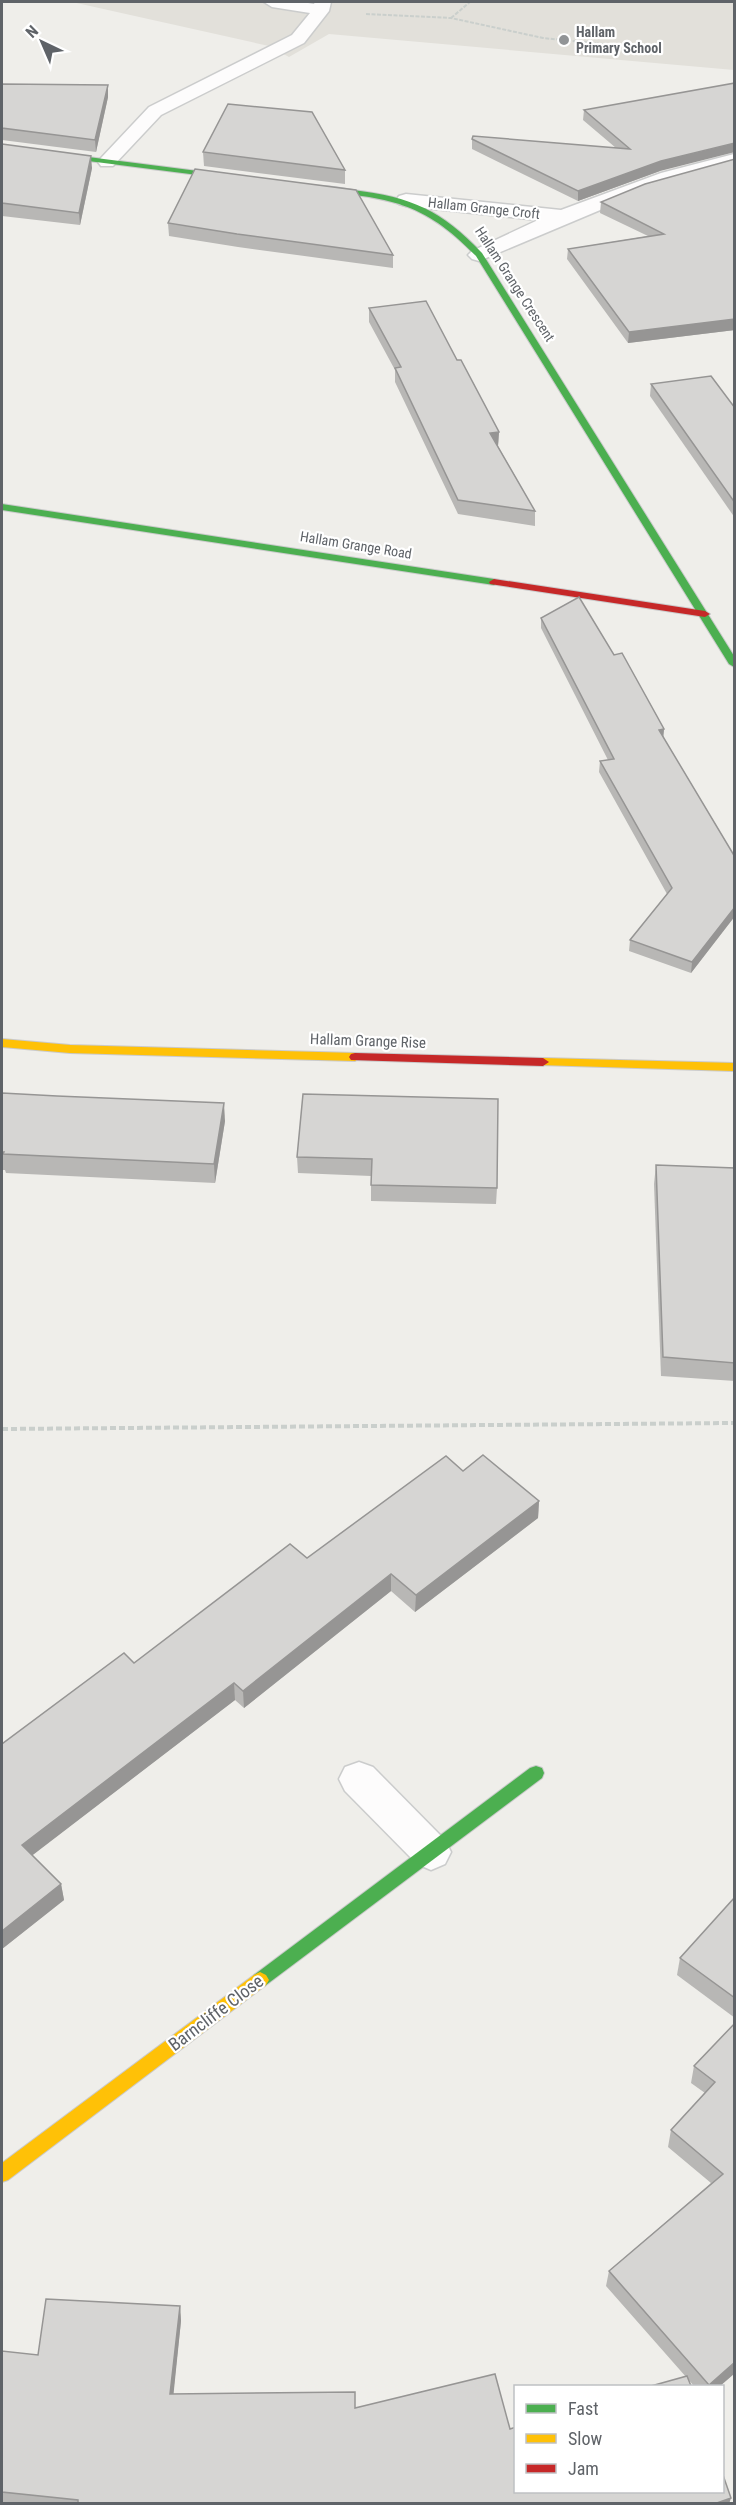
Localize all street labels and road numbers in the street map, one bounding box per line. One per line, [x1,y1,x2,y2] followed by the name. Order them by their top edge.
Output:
[427,194,541,222] street label: Hallam Grange Croft
[472,224,558,344] street label: Hallam Grange Crescent
[299,528,413,562] street label: Hallam Grange Road
[310,1030,426,1052] street label: Hallam Grange Rise
[164,1970,267,2055] street label: Barncliffe Close

